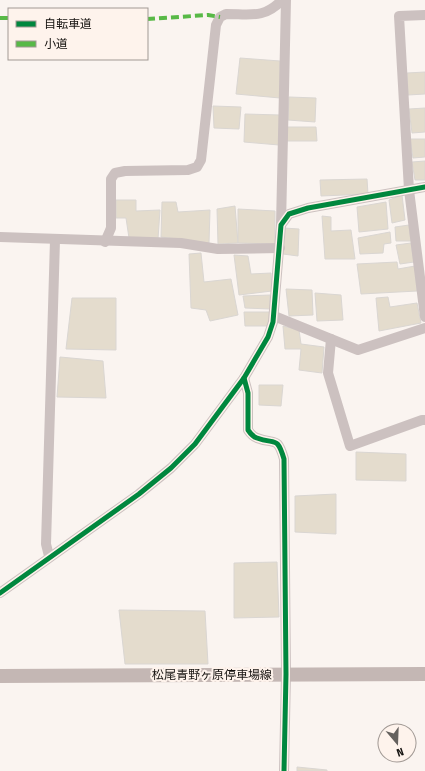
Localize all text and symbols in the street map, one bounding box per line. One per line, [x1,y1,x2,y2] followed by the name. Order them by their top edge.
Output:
[8,8,148,60] legend
[44,17,92,31] text: 自転車道
[44,37,68,51] text: 小道
[152,668,272,682] street label: 松尾青野ヶ原停車場線
[377,723,417,763] north arrow
[395,745,405,759] text: N

